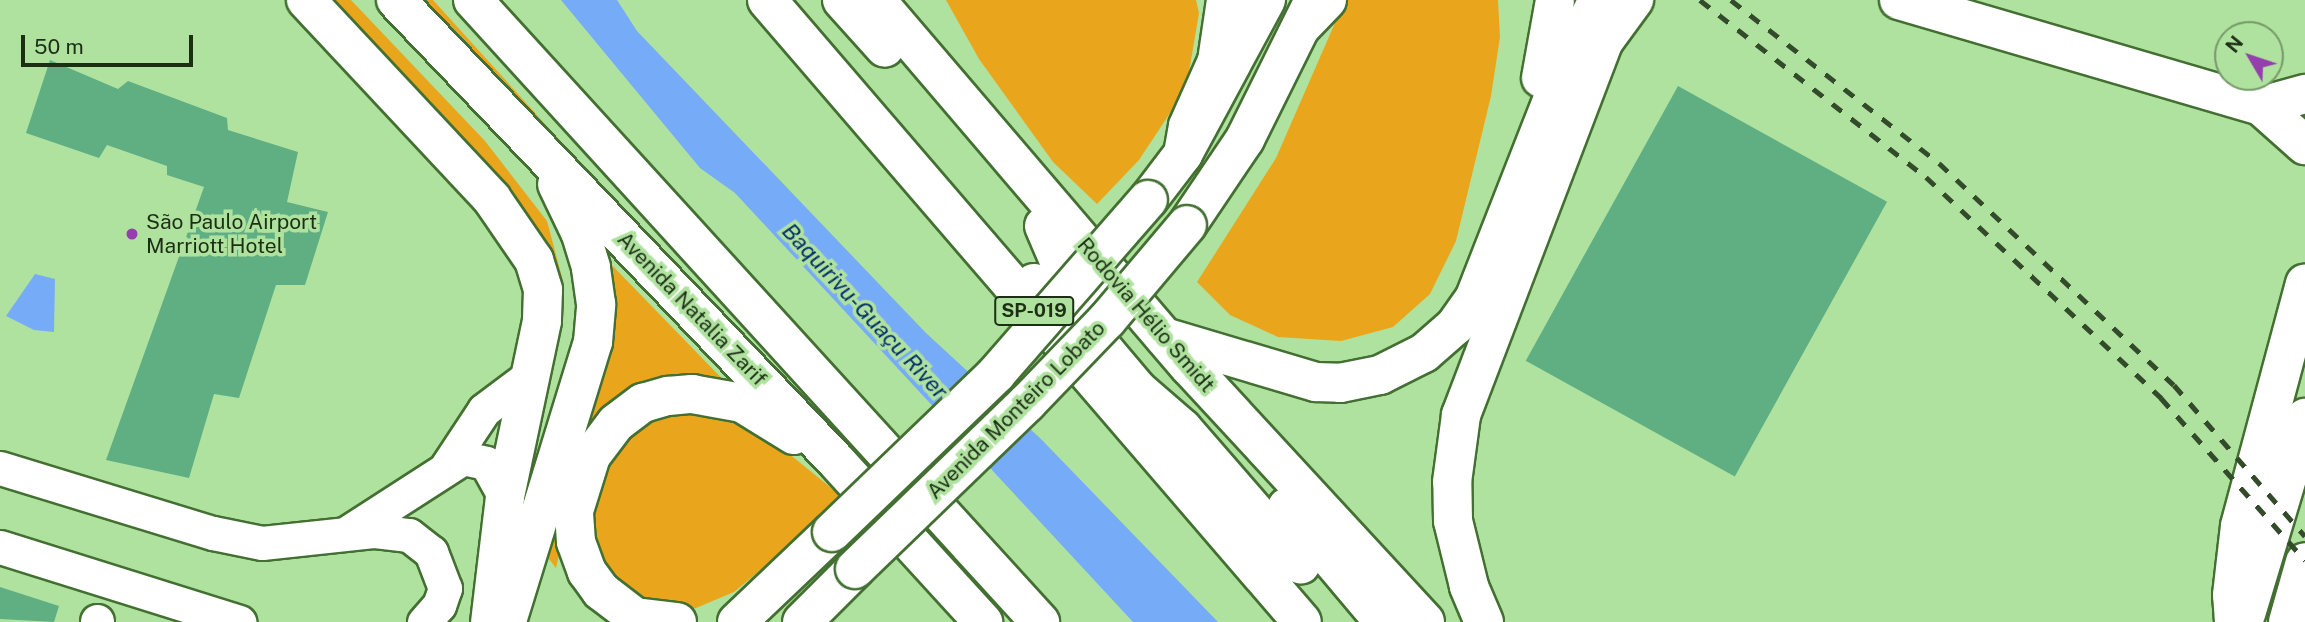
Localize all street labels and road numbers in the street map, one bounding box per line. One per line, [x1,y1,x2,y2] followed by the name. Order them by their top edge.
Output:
[612,227,772,391] street label: Avenida Natalia Zarif
[1072,232,1220,398] street label: Rodovia Hélio Smidt
[994,296,1074,326] road number: SP-019
[922,316,1110,504] street label: Avenida Monteiro Lobato

